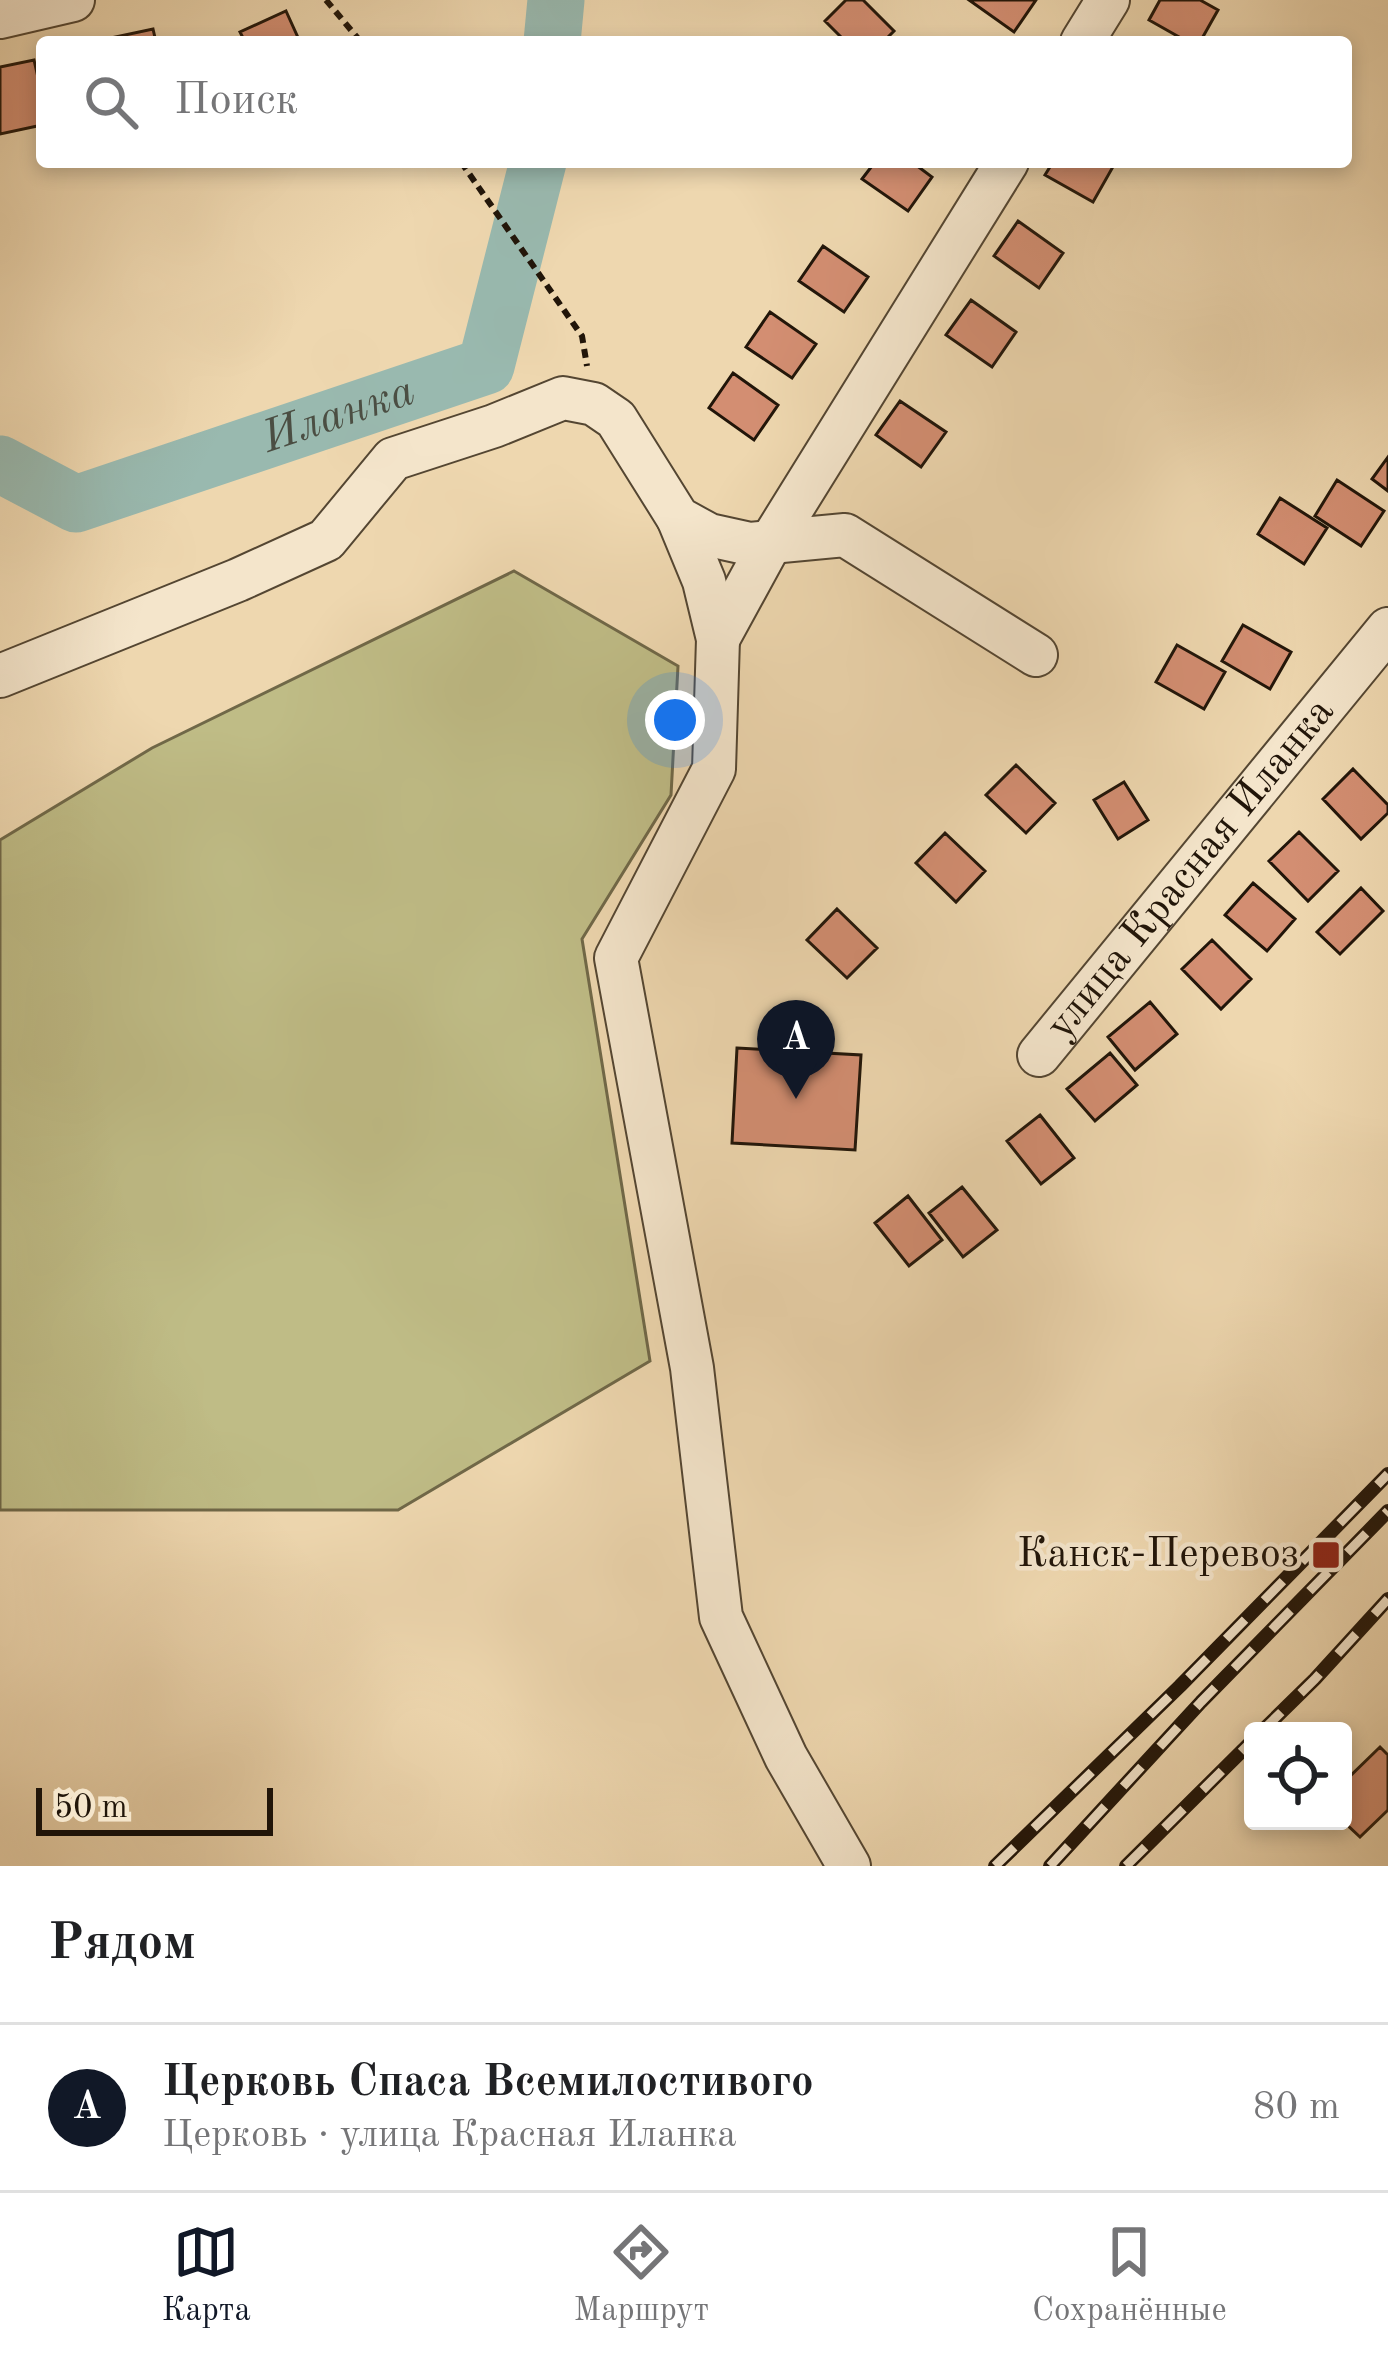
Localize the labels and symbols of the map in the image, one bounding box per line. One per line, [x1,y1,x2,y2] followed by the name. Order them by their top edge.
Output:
[256,369,421,462] water label: Иланка
[645,690,705,750] your location
[1039,691,1343,1048] street label: улица Красная Иланка
[757,1000,835,1099] pin: A
[1017,1534,1299,1576] place label: Канск-Перевоз
[1310,1539,1342,1571] marker: Канск-Перевоз
[36,1782,273,1835] scale bar

